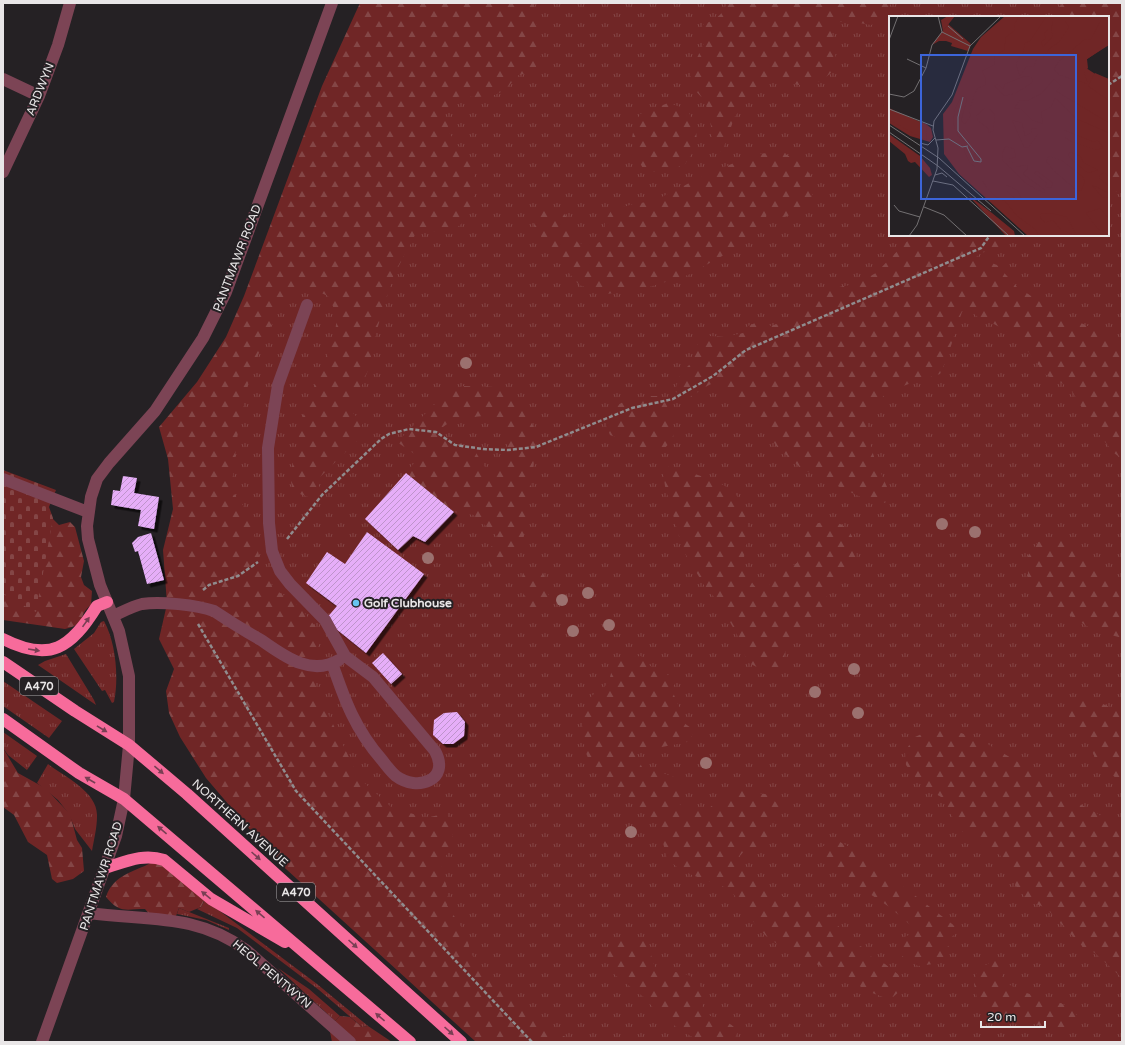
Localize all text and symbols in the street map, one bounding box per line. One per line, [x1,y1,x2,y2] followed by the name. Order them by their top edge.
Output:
[889,16,1109,236] inset map
[23,60,57,118] street label: ARDWYN
[210,202,264,314] street label: PANTMAWR ROAD
[364,596,452,610] place label: Golf Clubhouse
[351,598,361,608] marker: Golf Clubhouse
[82,617,90,628] one-way arrow
[28,647,40,653] one-way arrow
[20,677,58,695] road number: A470
[96,725,108,732] one-way arrow
[154,766,164,775] one-way arrow
[84,776,96,783] one-way arrow
[189,776,291,870] street label: NORTHERN AVENUE
[77,820,125,932] street label: PANTMAWR ROAD
[156,825,167,834] one-way arrow
[251,852,261,861] one-way arrow
[277,883,315,901] road number: A470
[201,891,212,899] one-way arrow
[255,910,266,919] one-way arrow
[230,937,314,1011] street label: HEOL PENTWYN
[347,939,358,948] one-way arrow
[981,1003,1045,1029] scale bar
[987,1010,1016,1024] text: 20 m
[375,1012,386,1021] one-way arrow
[444,1027,454,1036] one-way arrow

